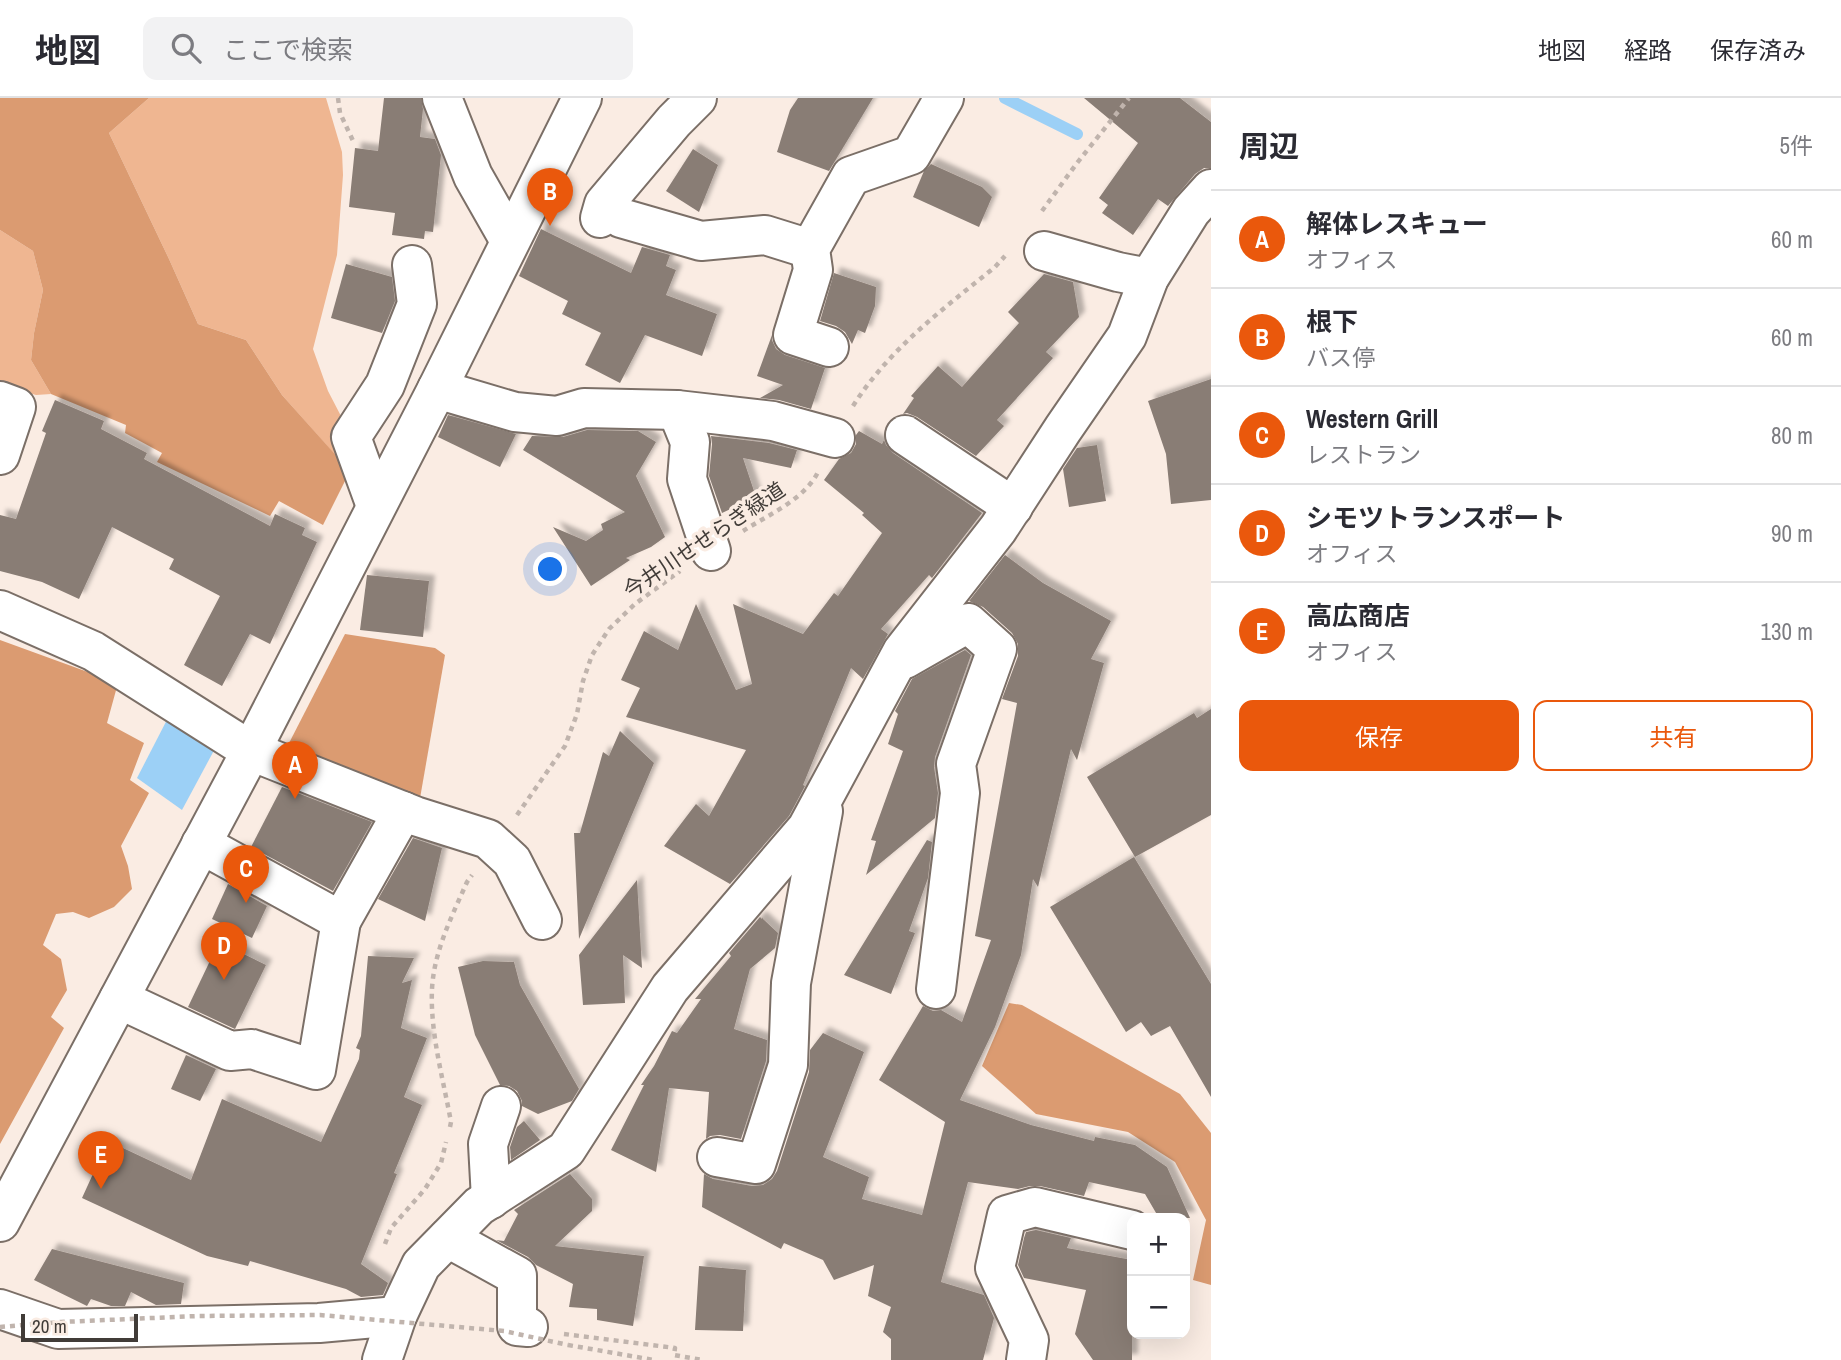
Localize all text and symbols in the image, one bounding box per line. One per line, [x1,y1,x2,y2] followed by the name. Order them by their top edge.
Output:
[143,17,633,80] search box
[35,28,101,72] text: 地図
[167,29,205,67] icon: search
[223,32,353,67] text: ここで検索
[1538,34,1586,66] text: 地図
[1624,34,1672,66] text: 経路
[1710,34,1806,66] text: 保存済み
[1239,126,1299,166] text: 周辺
[1780,130,1813,161] text: 5件
[527,168,573,226] pin: B
[1306,206,1488,241] text: 解体レスキュー
[1255,224,1269,255] text: A
[1771,224,1813,255] text: 60 m
[1306,244,1398,275] text: オフィス
[1306,304,1358,339] text: 根下
[1255,322,1269,353] text: B
[1771,322,1813,353] text: 60 m
[1306,342,1375,373] text: バス停
[1306,401,1438,436] text: Western Grill
[1255,420,1269,451] text: C
[1771,420,1813,451] text: 80 m
[1306,439,1421,470] text: レストラン
[618,475,790,605] street label: 今井川せせらぎ緑道
[1306,500,1565,535] text: シモツトランスポート
[1255,518,1269,549] text: D
[1771,518,1813,549] text: 90 m
[1306,538,1398,569] text: オフィス
[533,552,567,586] your location
[1306,598,1410,633] text: 高広商店
[1256,616,1268,647] text: E
[1761,616,1813,647] text: 130 m
[1306,636,1398,667] text: オフィス
[1239,700,1519,771] button: 保存
[1533,700,1813,771] button: 共有
[272,741,318,799] pin: A
[223,845,269,903] pin: C
[201,922,247,980] pin: D
[78,1131,124,1189] pin: E
[1127,1213,1190,1339] map controls
[1127,1213,1190,1276] button: +
[1127,1276,1190,1339] button: −
[21,1311,138,1343] scale bar
[32,1313,67,1339] text: 20 m

